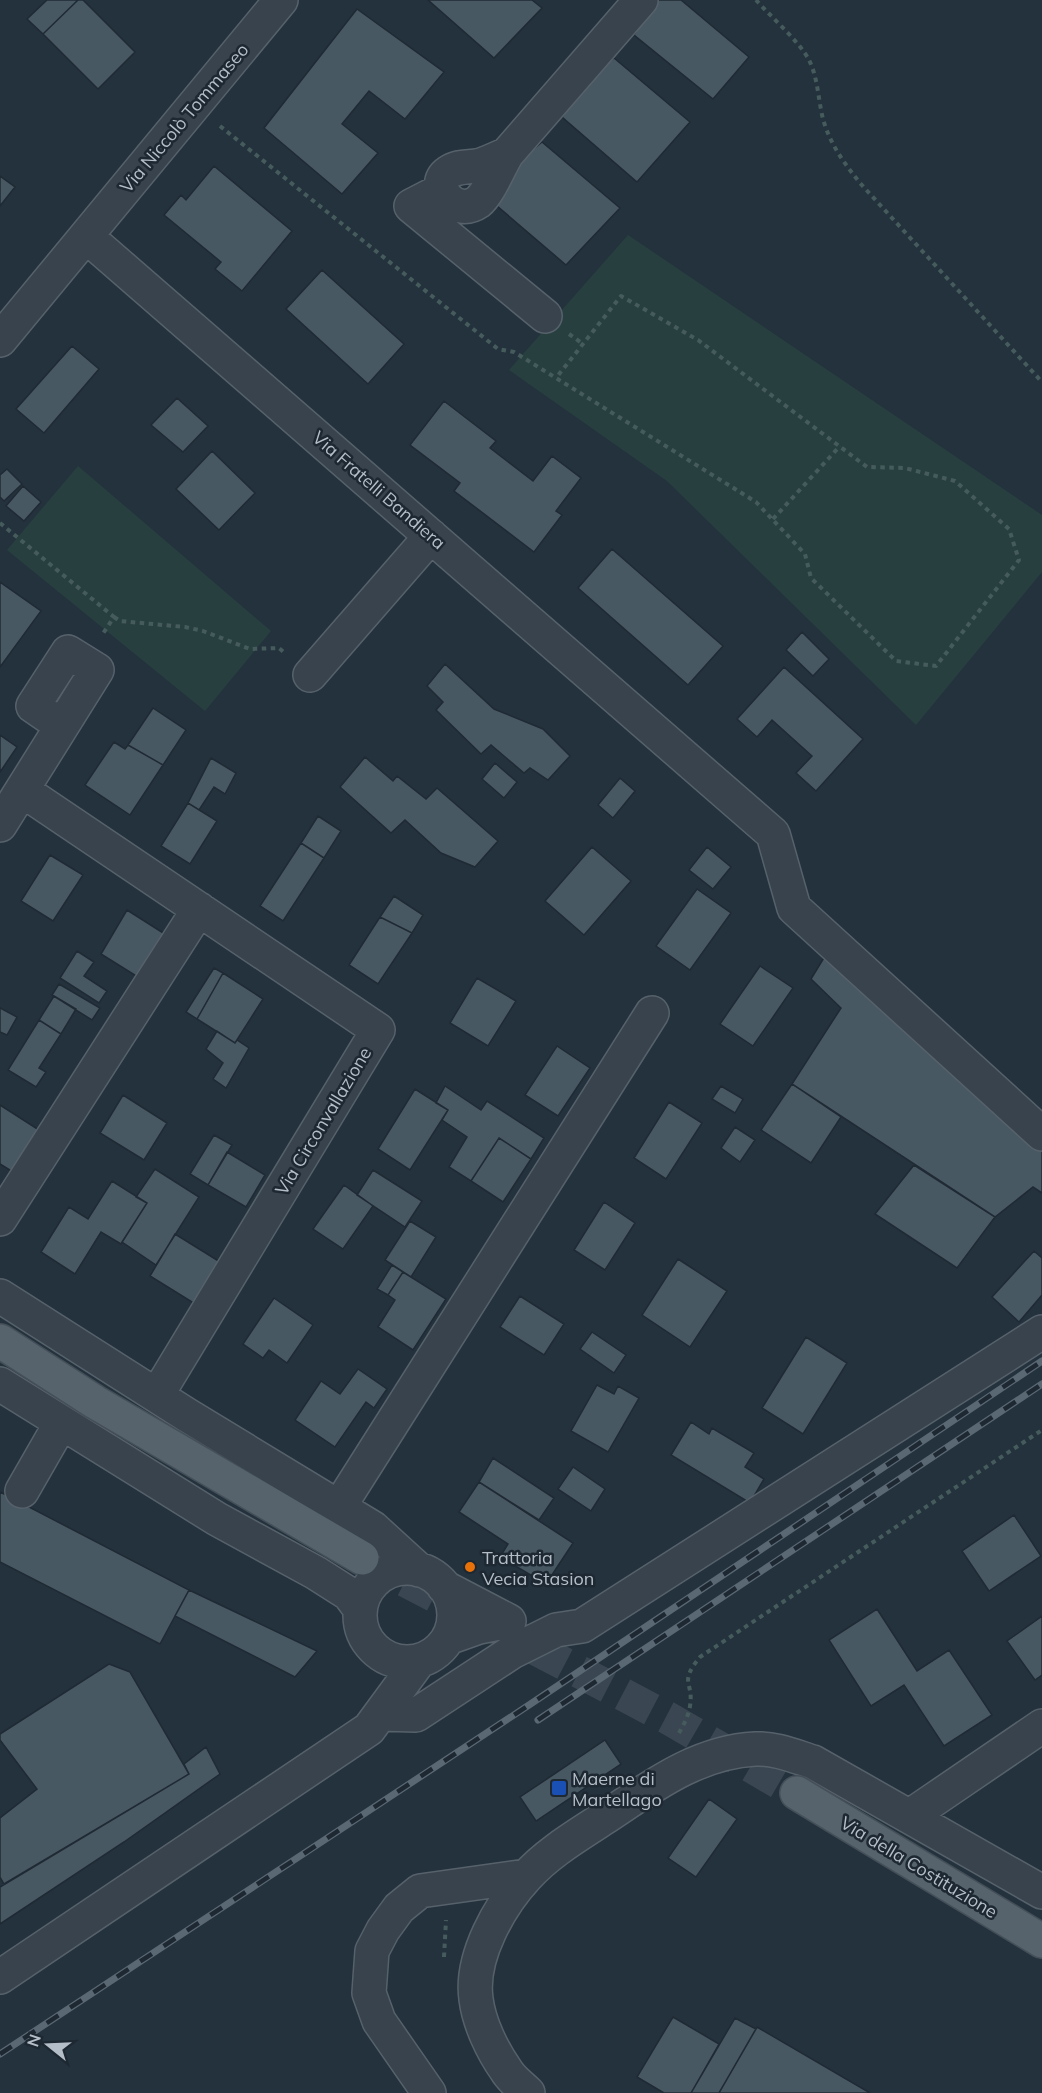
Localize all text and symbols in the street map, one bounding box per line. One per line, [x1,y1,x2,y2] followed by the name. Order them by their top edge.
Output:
[115,38,253,198] street label: Via Niccolò Tommaseo
[308,426,450,554] street label: Via Fratelli Bandiera
[270,1043,376,1199] street label: Via Circonvallazione
[482,1546,594,1590] place label: Trattoria Vecia Stasion
[463,1560,477,1574] marker: Trattoria Vecia Stasion
[572,1767,662,1811] place label: Maerne di Martellago
[550,1779,568,1797] marker: Maerne di Martellago
[836,1811,1002,1923] street label: Via della Costituzione
[18,2015,78,2075] north arrow
[22,2032,45,2049] text: N

